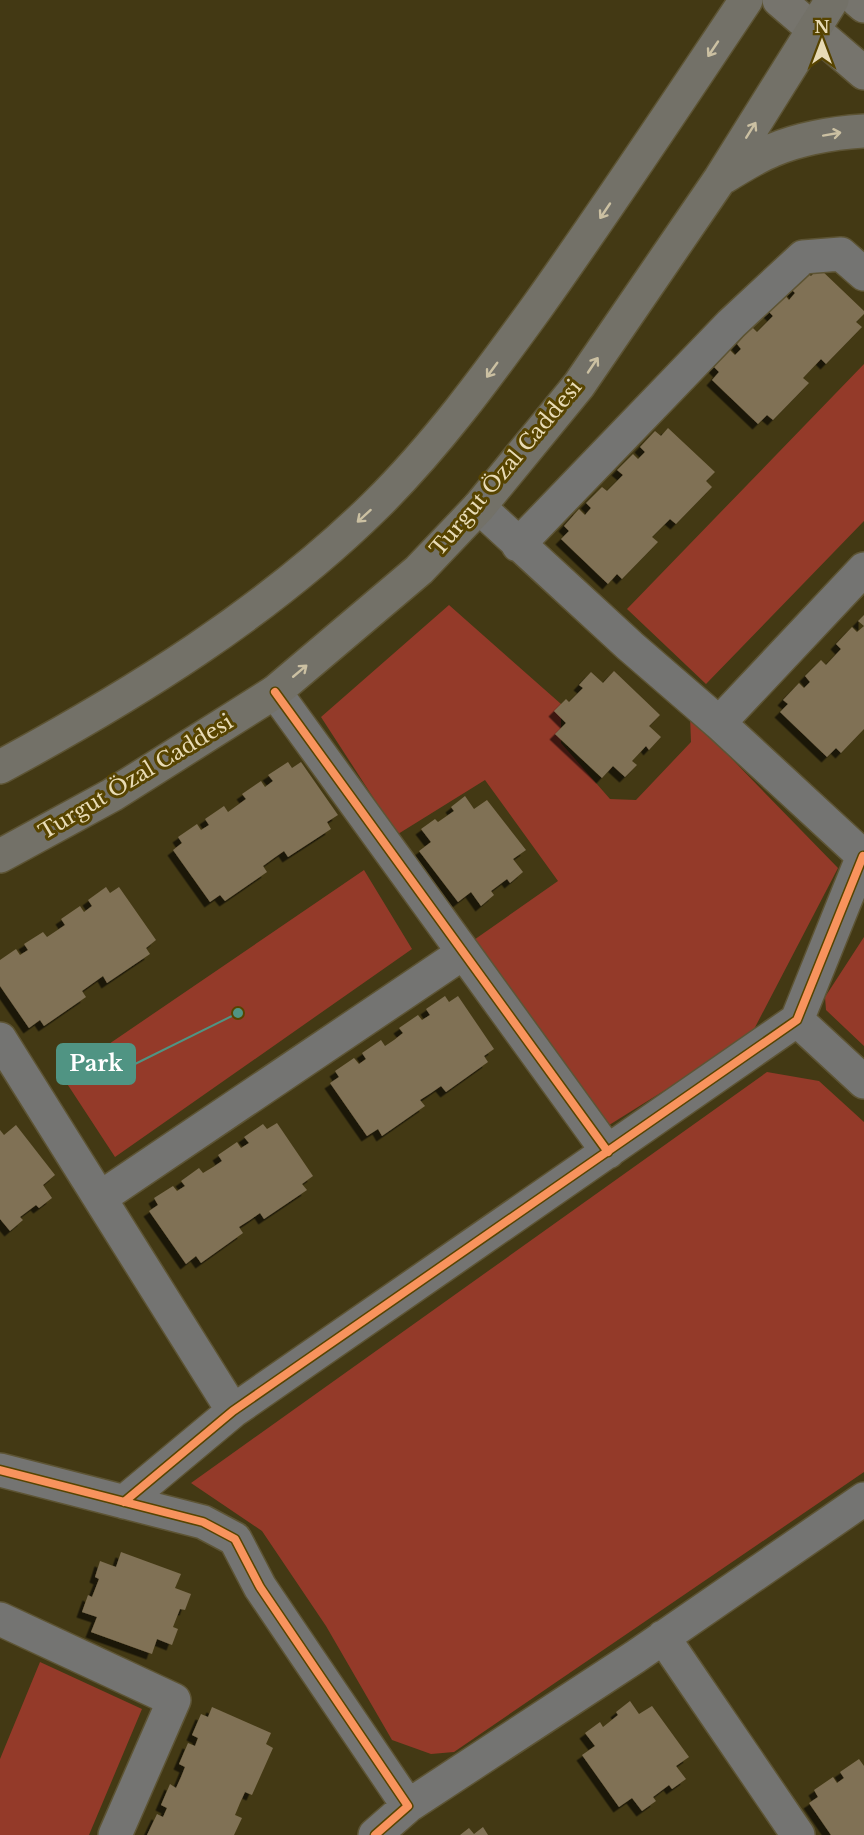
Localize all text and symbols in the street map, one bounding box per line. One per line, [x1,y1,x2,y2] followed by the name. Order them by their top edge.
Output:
[792,12,852,72] north arrow
[814,17,830,37] text: N
[707,40,719,56] one-way arrow
[745,122,757,138] one-way arrow
[821,128,841,139] one-way arrow
[599,202,611,219] one-way arrow
[587,357,599,373] one-way arrow
[486,361,498,377] one-way arrow
[425,375,587,561] street label: Turgut Özal Caddesi
[357,509,372,523] one-way arrow
[292,664,307,678] one-way arrow
[34,709,238,845] street label: Turgut Özal Caddesi
[57,1044,135,1084] callout: Park
[69,1050,123,1077] text: Park

